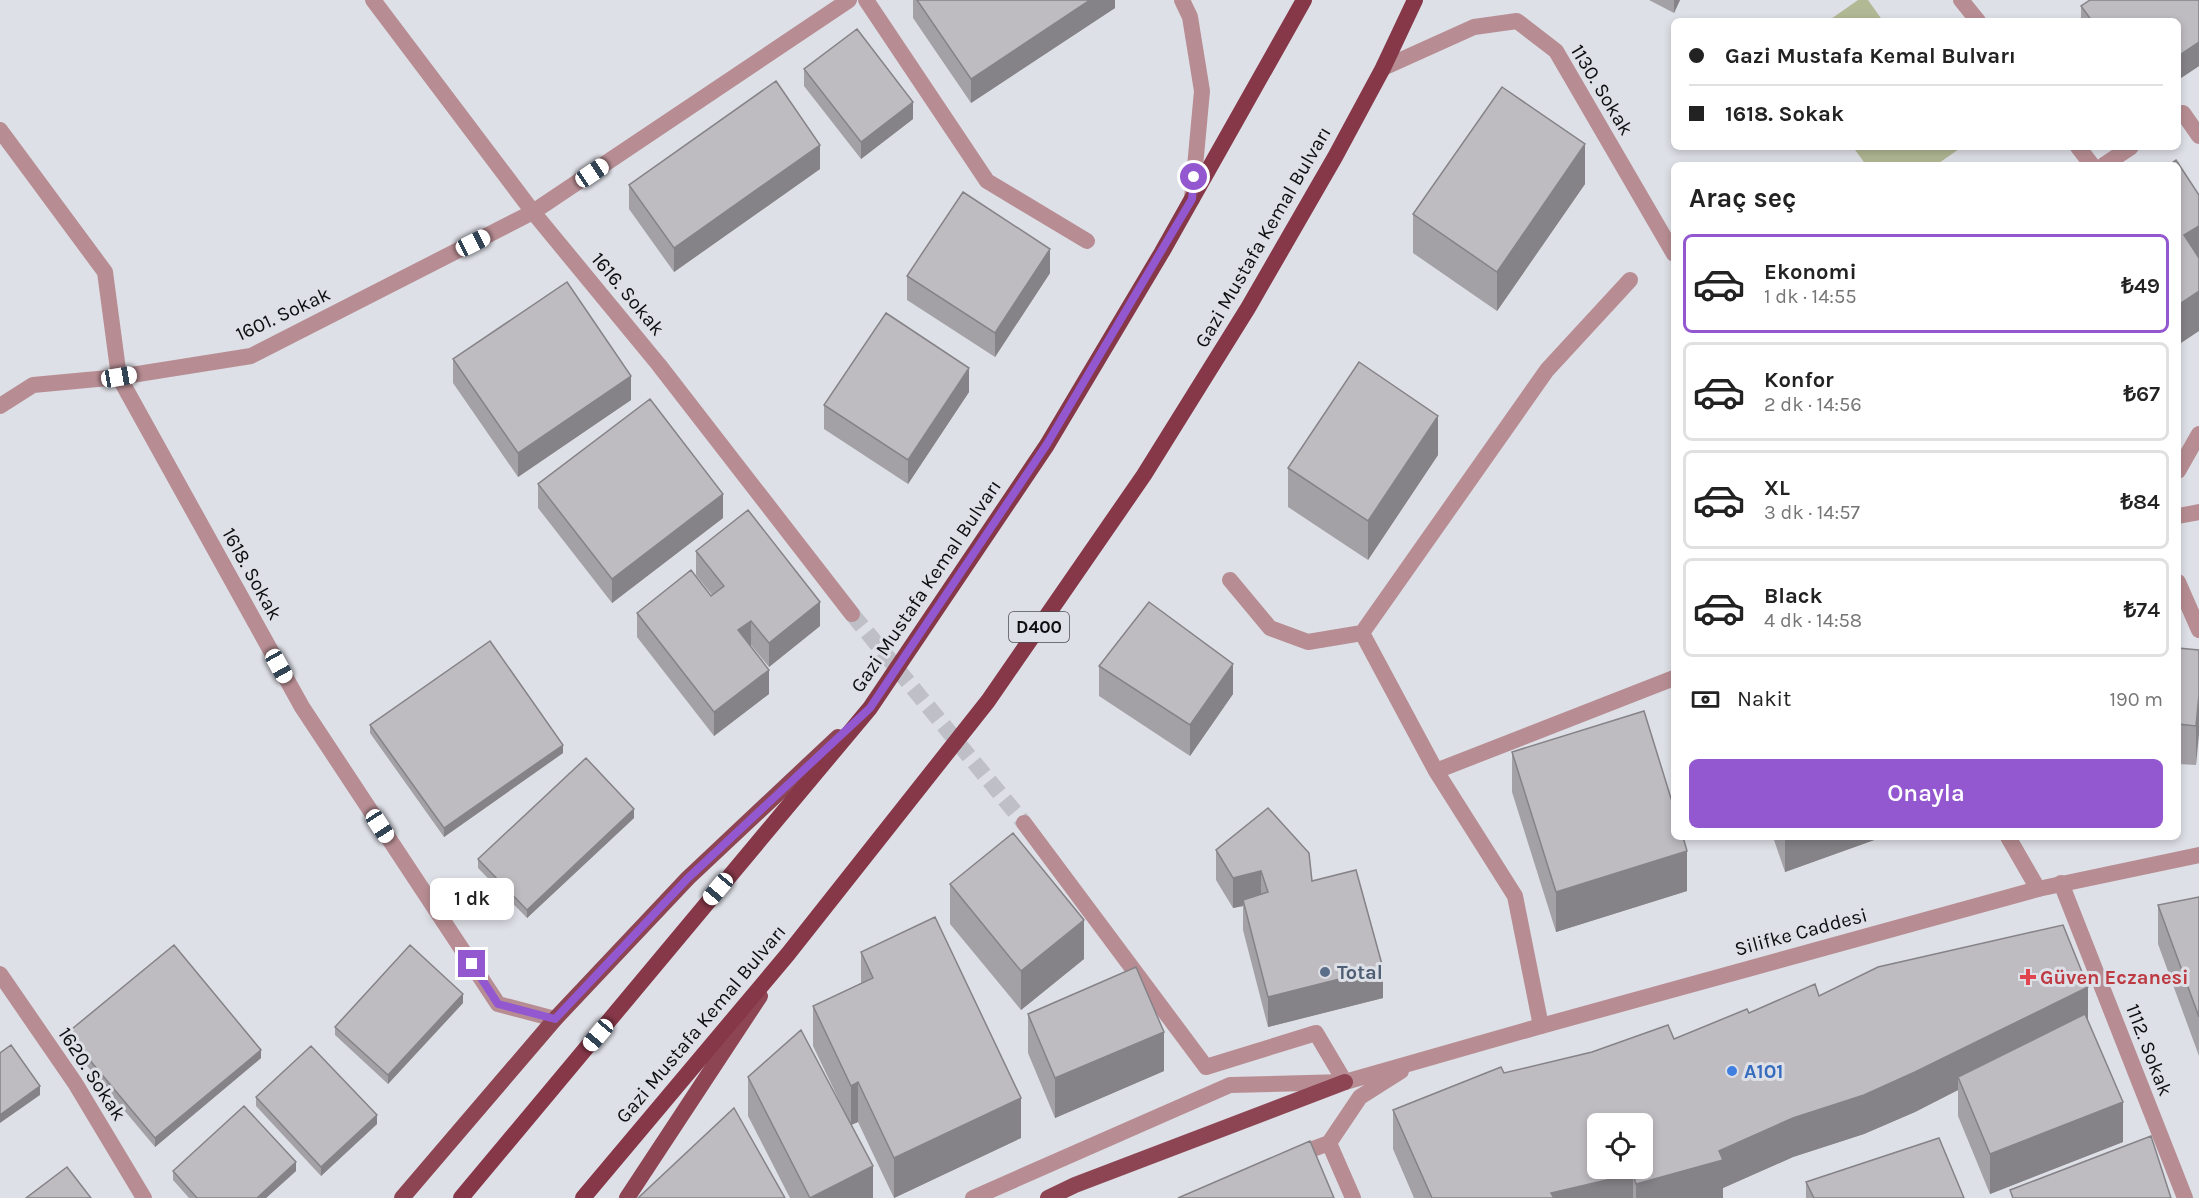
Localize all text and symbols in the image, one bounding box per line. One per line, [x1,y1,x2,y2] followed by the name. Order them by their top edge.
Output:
[1566,40,1638,140] street label: 1130. Sokak
[1725,43,2016,69] text: Gazi Mustafa Kemal Bulvarı
[1725,101,1844,127] text: 1618. Sokak
[1190,122,1336,352] street label: Gazi Mustafa Kemal Bulvarı
[572,155,612,191] car
[1180,163,1207,190] route start
[1689,182,1796,214] text: Araç seç
[453,227,493,259] car
[587,248,669,340] street label: 1616. Sokak
[1692,257,1746,311] icon: car
[1764,259,1857,285] text: Ekonomi
[2121,273,2160,299] text: ₺49
[232,282,334,346] street label: 1601. Sokak
[1764,285,1857,308] text: 1 dk · 14:55
[100,365,138,389] car
[1692,365,1746,419] icon: car
[1764,367,1834,393] text: Konfor
[2123,381,2160,407] text: ₺67
[1764,393,1862,416] text: 2 dk · 14:56
[1692,473,1746,527] icon: car
[846,475,1006,697] street label: Gazi Mustafa Kemal Bulvarı
[1764,475,1790,501] text: XL
[2121,489,2160,515] text: ₺84
[1764,501,1860,524] text: 3 dk · 14:57
[217,524,287,624] street label: 1618. Sokak
[1692,581,1746,635] icon: car
[1764,583,1823,609] text: Black
[2124,597,2160,623] text: ₺74
[1764,609,1862,632] text: 4 dk · 14:58
[1009,612,1069,642] road number: D400
[262,646,296,686] car
[1689,683,1722,716] icon: cash
[1737,686,1791,712] text: Nakit
[2109,688,2163,711] text: 190 m
[1689,759,2163,828] button: Onayla
[363,806,397,846] car
[700,869,736,909] car
[430,877,514,919] callout: 1 dk
[454,887,490,910] text: 1 dk
[1732,903,1870,961] street label: Silifke Caddesi
[611,920,791,1128] street label: Gazi Mustafa Kemal Bulvarı
[458,950,485,977] route end
[1337,961,1383,984] place label: Total
[1318,965,1332,979] marker: Total
[2040,966,2189,989] place label: Güven Eczanesi
[2021,970,2035,984] marker: Güven Eczanesi
[2121,1001,2177,1099] street label: 1112. Sokak
[580,1015,616,1055] car
[53,1023,131,1125] street label: 1620. Sokak
[1744,1060,1783,1083] place label: A101
[1725,1064,1739,1078] marker: A101
[1587,1113,1653,1179] map controls
[1587,1113,1653,1179] button: locate

